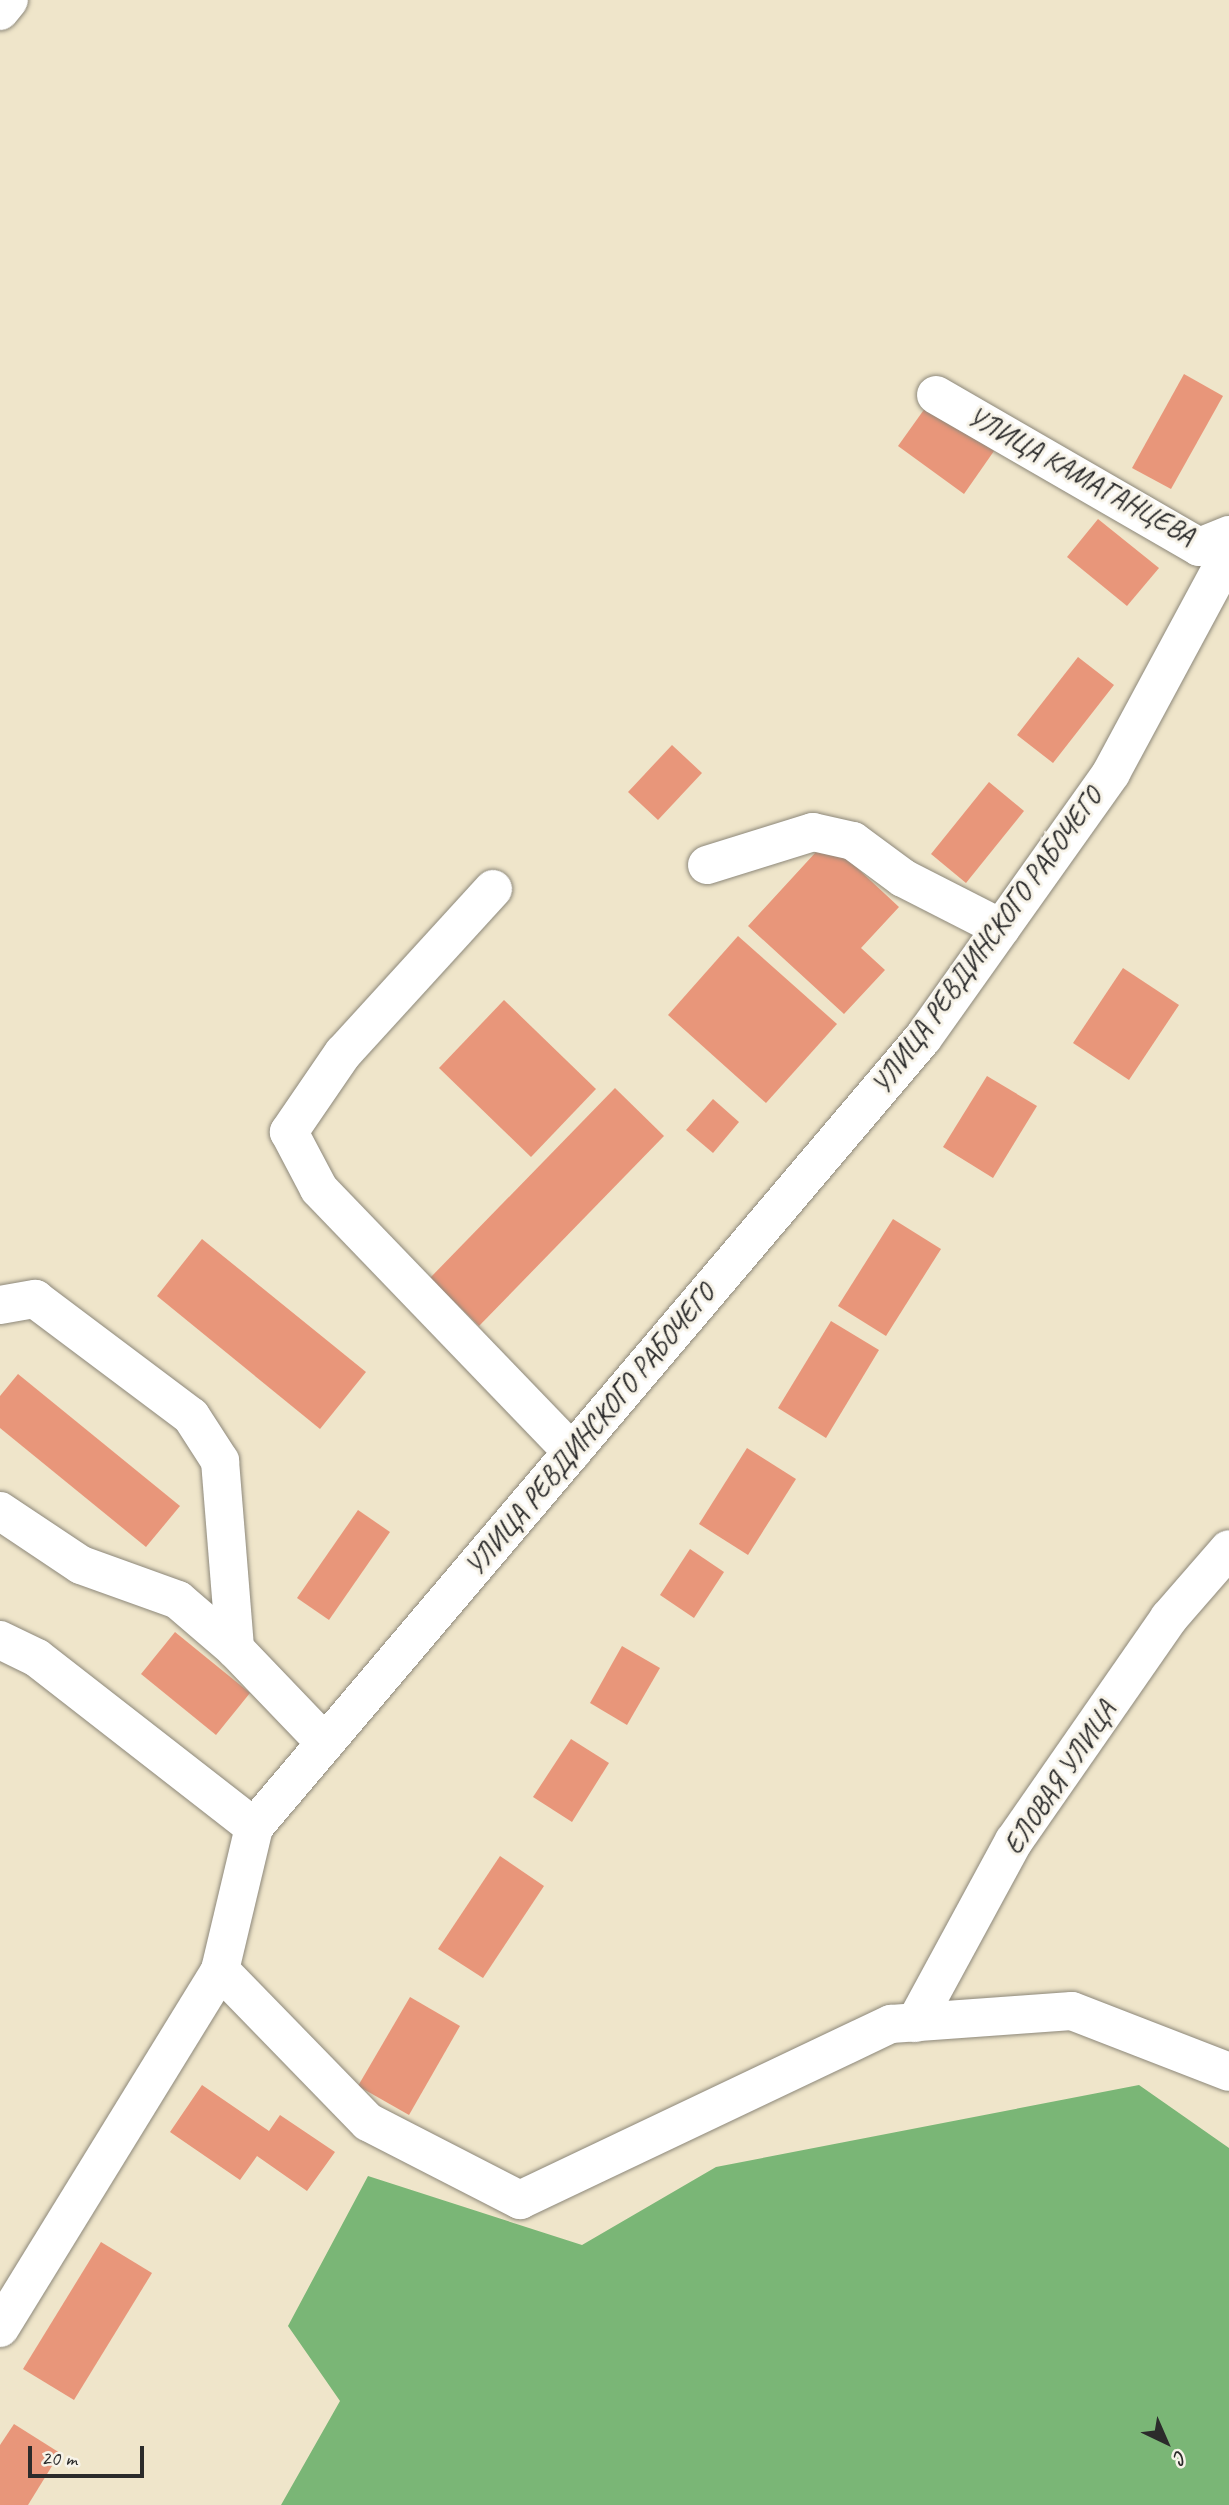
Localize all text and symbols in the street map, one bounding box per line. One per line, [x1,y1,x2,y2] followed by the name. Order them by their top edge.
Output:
[961,400,1201,552] street label: УЛИЦА КАМАГАНЦЕВА
[865,782,1109,1100] street label: УЛИЦА РЕВДИНСКОГО РАБОЧЕГО
[459,1278,721,1582] street label: УЛИЦА РЕВДИНСКОГО РАБОЧЕГО
[997,1695,1123,1861] street label: ЕЛОВАЯ УЛИЦА
[1131,2407,1201,2477] north arrow
[32,2432,147,2476] scale bar
[41,2445,77,2471] text: 20 m
[1169,2445,1192,2469] text: С

